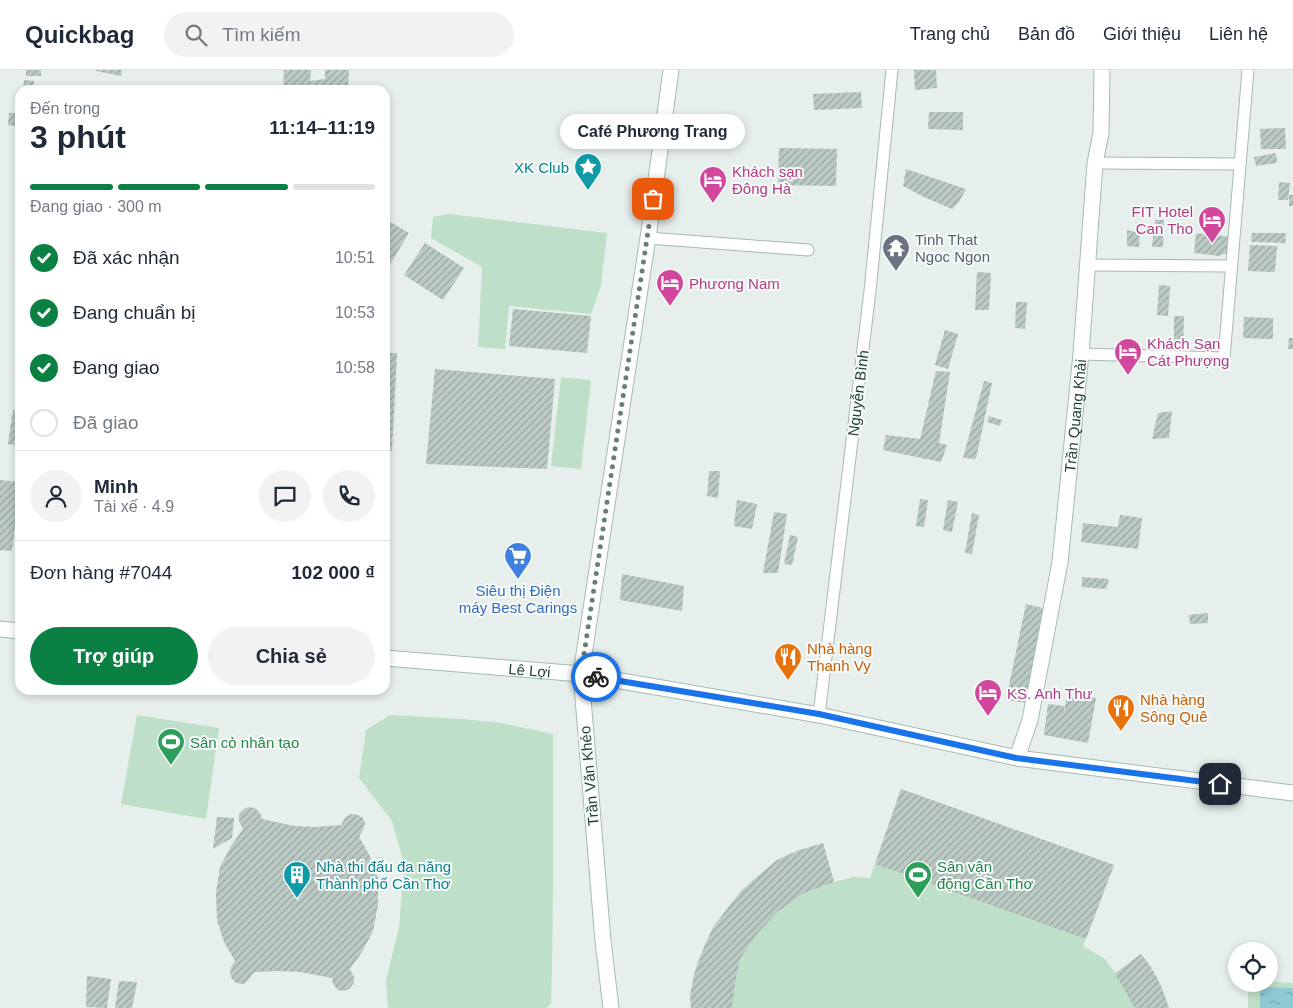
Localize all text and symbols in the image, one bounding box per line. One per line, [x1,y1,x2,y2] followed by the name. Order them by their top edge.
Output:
[164,12,514,57] search box
[25,21,134,48] text: Quickbag
[182,21,210,49] icon: search
[222,24,300,45] text: Tìm kiếm
[910,24,990,44] text: Trang chủ
[1018,24,1075,44] text: Bản đồ
[1103,24,1181,44] text: Giới thiệu
[1209,24,1268,44] text: Liên hệ
[30,100,100,117] text: Đến trong
[560,114,746,149] callout: Café Phương Trang
[269,117,375,138] text: 11:14–11:19
[30,119,126,155] text: 3 phút
[577,123,728,140] text: Café Phương Trang
[573,152,603,191] place icon: XK Club
[514,159,569,176] place label: XK Club
[732,163,803,197] place label: Khách sạn Đông Hà
[698,165,728,204] hotel icon: Khách sạn Đông Hà
[632,178,674,220] pin
[639,185,667,213] icon: bag
[30,198,162,215] text: Đang giao · 300 m
[1132,203,1193,237] place label: FIT Hotel Can Tho
[1197,205,1227,244] hotel icon: FIT Hotel Can Tho
[915,231,990,265] place label: Tinh That Ngoc Ngon
[881,233,911,272] temple icon: Tinh That Ngoc Ngon
[30,244,58,272] icon: check
[73,247,180,268] text: Đã xác nhận
[335,249,375,266] text: 10:51
[655,268,685,307] hotel icon: Phương Nam
[689,275,780,292] place label: Phương Nam
[30,299,58,327] icon: check
[73,302,196,323] text: Đang chuẩn bị
[335,304,375,321] text: 10:53
[1147,335,1229,369] place label: Khách Sạn Cát Phượng
[1113,337,1143,376] hotel icon: Khách Sạn Cát Phượng
[844,349,872,437] street label: Nguyễn Bình
[30,354,58,382] icon: check
[73,357,160,378] text: Đang giao
[1061,358,1089,473] street label: Trần Quang Khải
[335,359,375,376] text: 10:58
[73,412,139,433] text: Đã giao
[30,470,82,522] button: person
[259,470,311,522] button: chat
[323,470,375,522] button: phone
[94,476,138,497] text: Minh
[94,498,174,515] text: Tài xế · 4.9
[503,541,533,580] supermarket icon: Siêu thị Điện máy Best Carings
[30,562,172,583] text: Đơn hàng #7044
[291,562,375,583] text: 102 000 ₫
[459,582,577,616] place label: Siêu thị Điện máy Best Carings
[30,627,198,685] button: Trợ giúp
[208,627,375,685] button: Chia sẻ
[807,640,872,674] place label: Nhà hàng Thanh Vy
[773,642,803,681] restaurant icon: Nhà hàng Thanh Vy
[571,652,621,702] courier
[508,660,551,680] street label: Lê Lợi
[582,663,610,691] icon: bike
[973,678,1003,717] hotel icon: KS. Anh Thư
[1007,685,1093,702] place label: KS. Anh Thư
[1140,691,1208,725] place label: Nhà hàng Sông Quê
[1106,693,1136,732] restaurant icon: Nhà hàng Sông Quê
[576,725,602,827] street label: Trần Văn Khéo
[156,727,186,766] sports icon: Sân cỏ nhân tạo
[190,734,299,751] place label: Sân cỏ nhân tạo
[1199,763,1241,805] pin
[1206,770,1234,798] icon: home
[316,858,451,892] place label: Nhà thi đấu đa năng Thành phố Cần Thơ
[937,858,1033,892] place label: Sân vận động Cần Thơ
[282,860,312,899] building icon: Nhà thi đấu đa năng Thành phố Cần Thơ
[903,860,933,899] sports icon: Sân vận động Cần Thơ
[1228,942,1278,992] map controls
[1228,942,1278,992] button: locate

